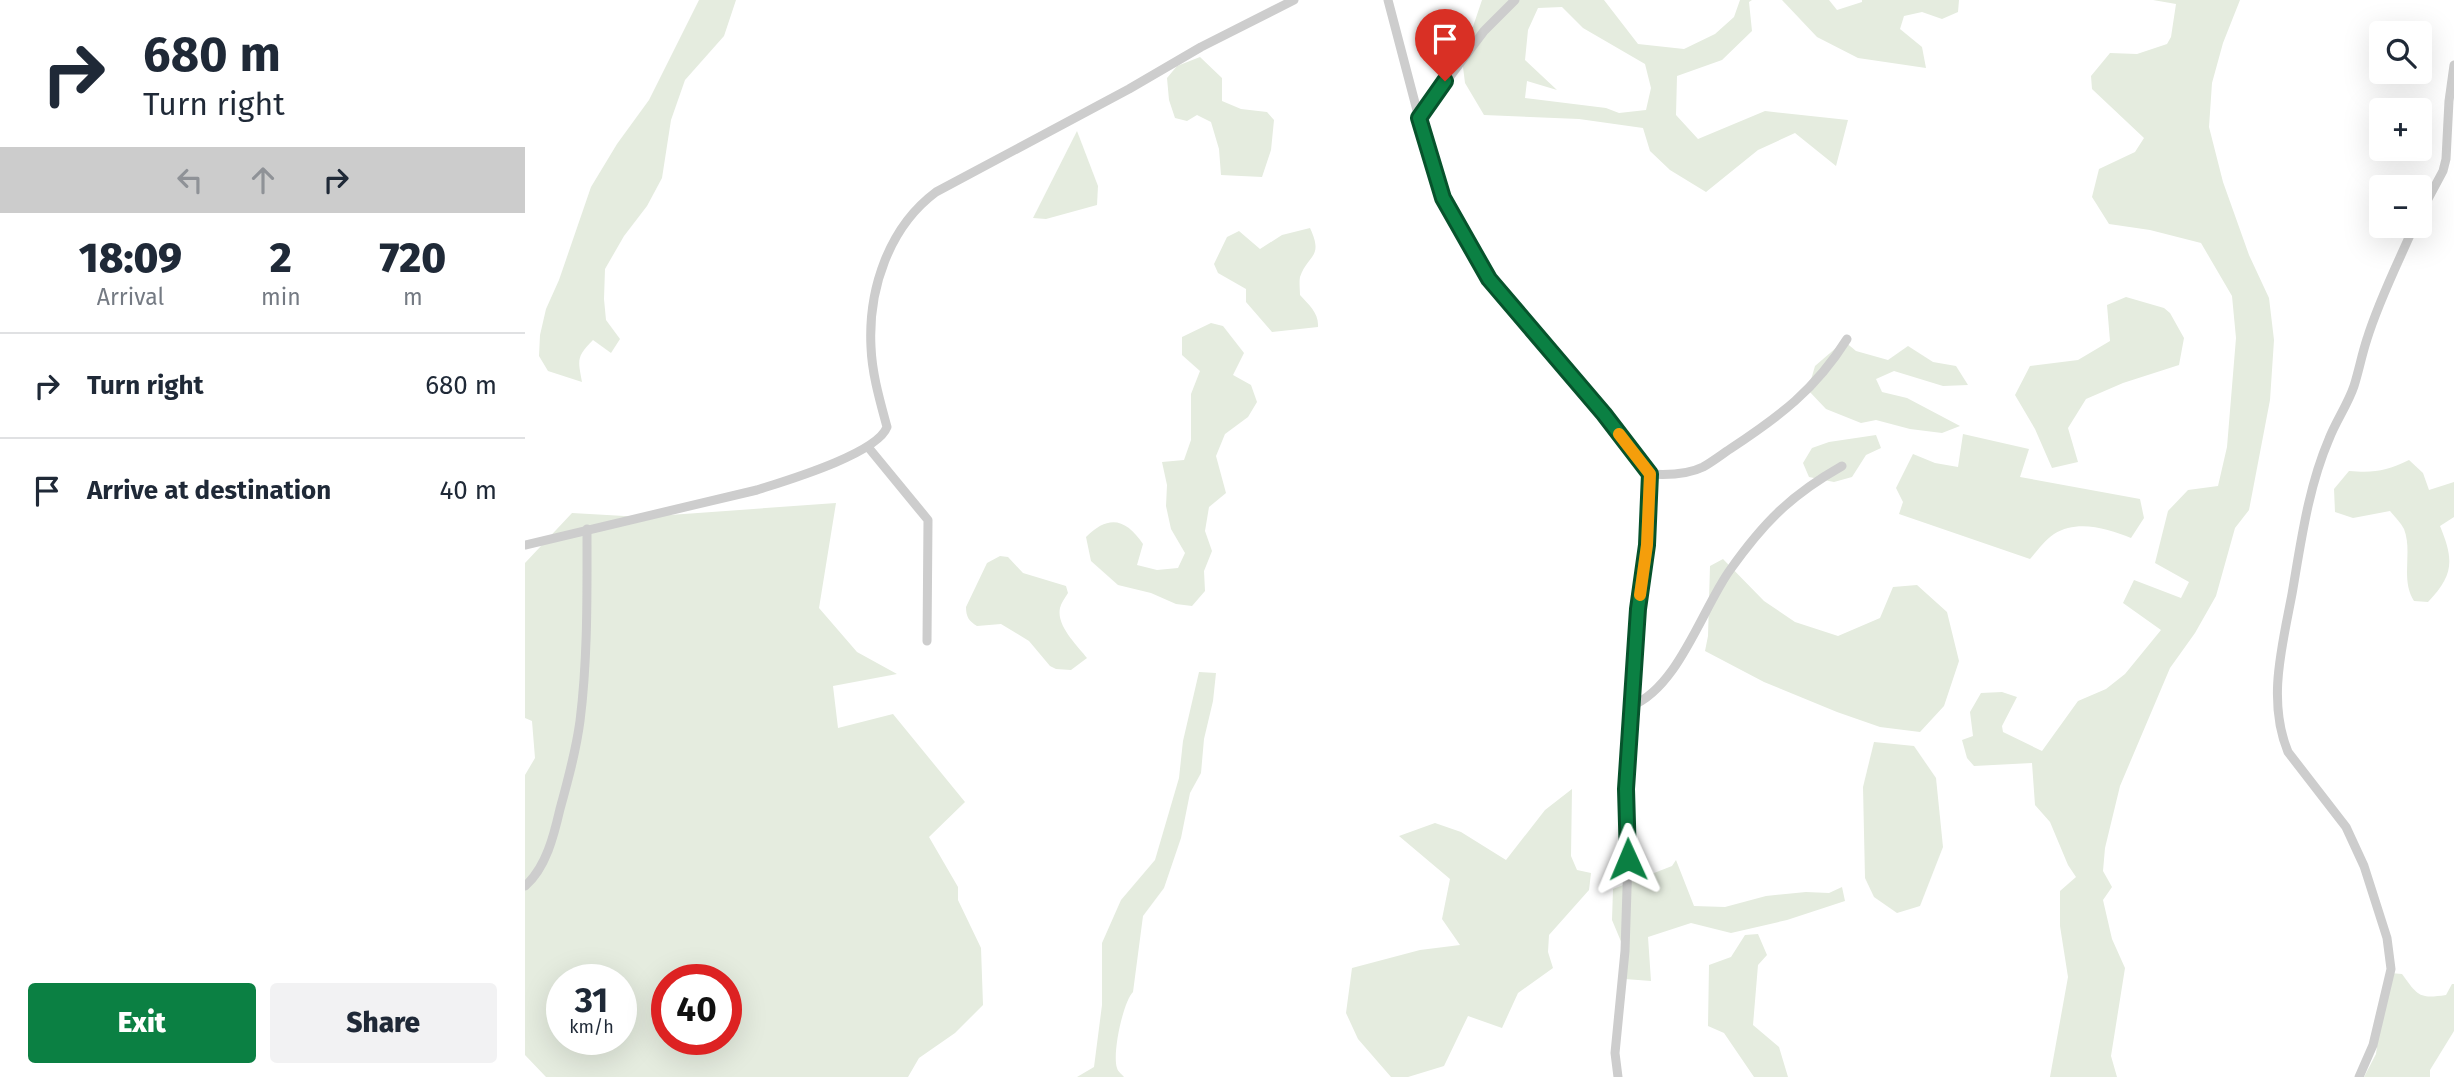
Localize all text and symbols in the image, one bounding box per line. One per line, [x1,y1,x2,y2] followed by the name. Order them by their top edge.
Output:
[1415,9,1475,81] pin
[1426,20,1464,58] icon: arrive
[2369,21,2432,238] map controls
[2369,21,2432,84] button: search
[143,25,281,84] text: 680 m
[28,28,119,119] icon: right
[143,85,285,123] text: Turn right
[2369,98,2432,161] button: +
[171,161,209,199] icon: left
[244,161,282,199] icon: ahead
[317,161,355,199] icon: right
[2369,175,2432,238] button: −
[79,233,182,283] text: 18:09
[270,233,292,283] text: 2
[380,233,446,283] text: 720
[97,283,164,311] text: Arrival
[261,283,301,311] text: min
[403,283,423,311] text: m
[28,367,66,405] icon: right
[87,370,204,401] text: Turn right
[425,370,497,401] text: 680 m
[28,472,66,510] icon: arrive
[87,475,331,506] text: Arrive at destination
[439,475,497,506] text: 40 m
[1591,822,1665,896] position arrow
[651,964,742,1055] speed limit sign: 40
[575,979,608,1021] text: 31
[28,983,256,1063] button: Exit
[270,983,497,1063] button: Share
[569,1016,614,1038] text: km/h

